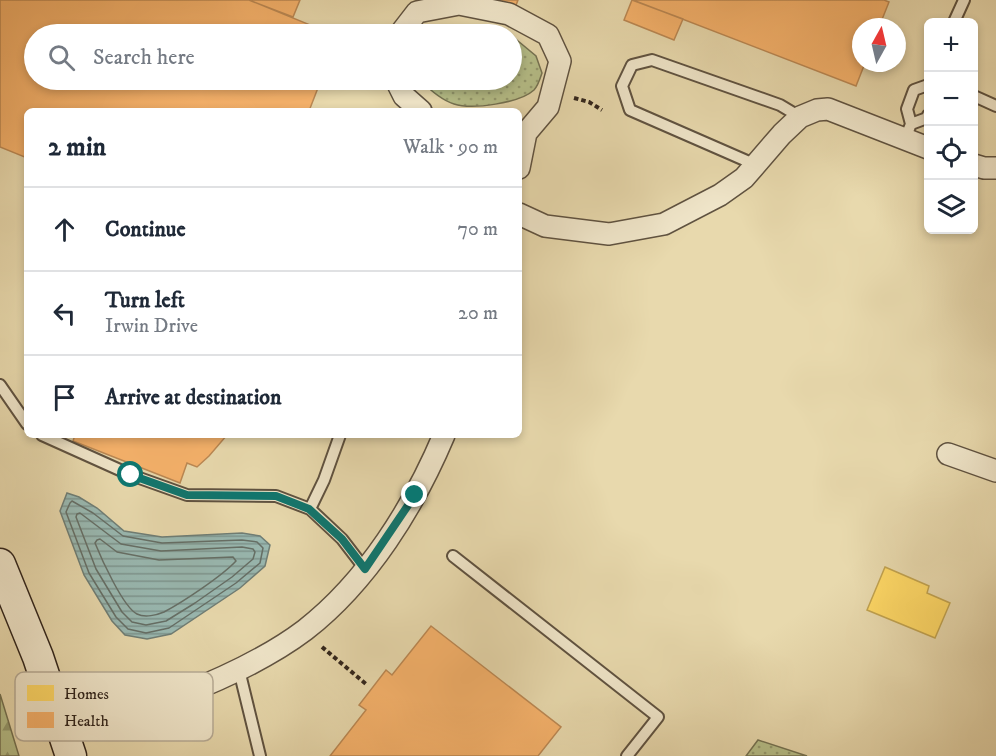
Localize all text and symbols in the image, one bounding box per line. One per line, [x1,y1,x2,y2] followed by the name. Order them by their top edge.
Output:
[852,18,906,72] north arrow
[924,18,978,234] map controls
[924,18,978,72] button: +
[24,24,522,90] search box
[45,41,78,74] icon: search
[93,44,195,71] text: Search here
[924,72,978,126] button: −
[924,126,978,180] button: locate
[48,131,106,164] text: 2 min
[403,135,498,160] text: Walk · 90 m
[924,180,978,234] button: layers
[48,213,81,246] icon: ahead
[105,216,186,243] text: Continue
[457,217,498,242] text: 70 m
[105,287,185,314] text: Turn left
[48,297,81,330] icon: left
[458,301,498,326] text: 20 m
[105,314,198,339] text: Irwin Drive
[48,381,81,414] icon: arrive
[105,384,282,411] text: Arrive at destination
[117,461,143,487] route start
[401,481,427,507] route end
[15,672,213,741] legend
[64,684,109,704] text: Homes
[64,711,109,731] text: Health

